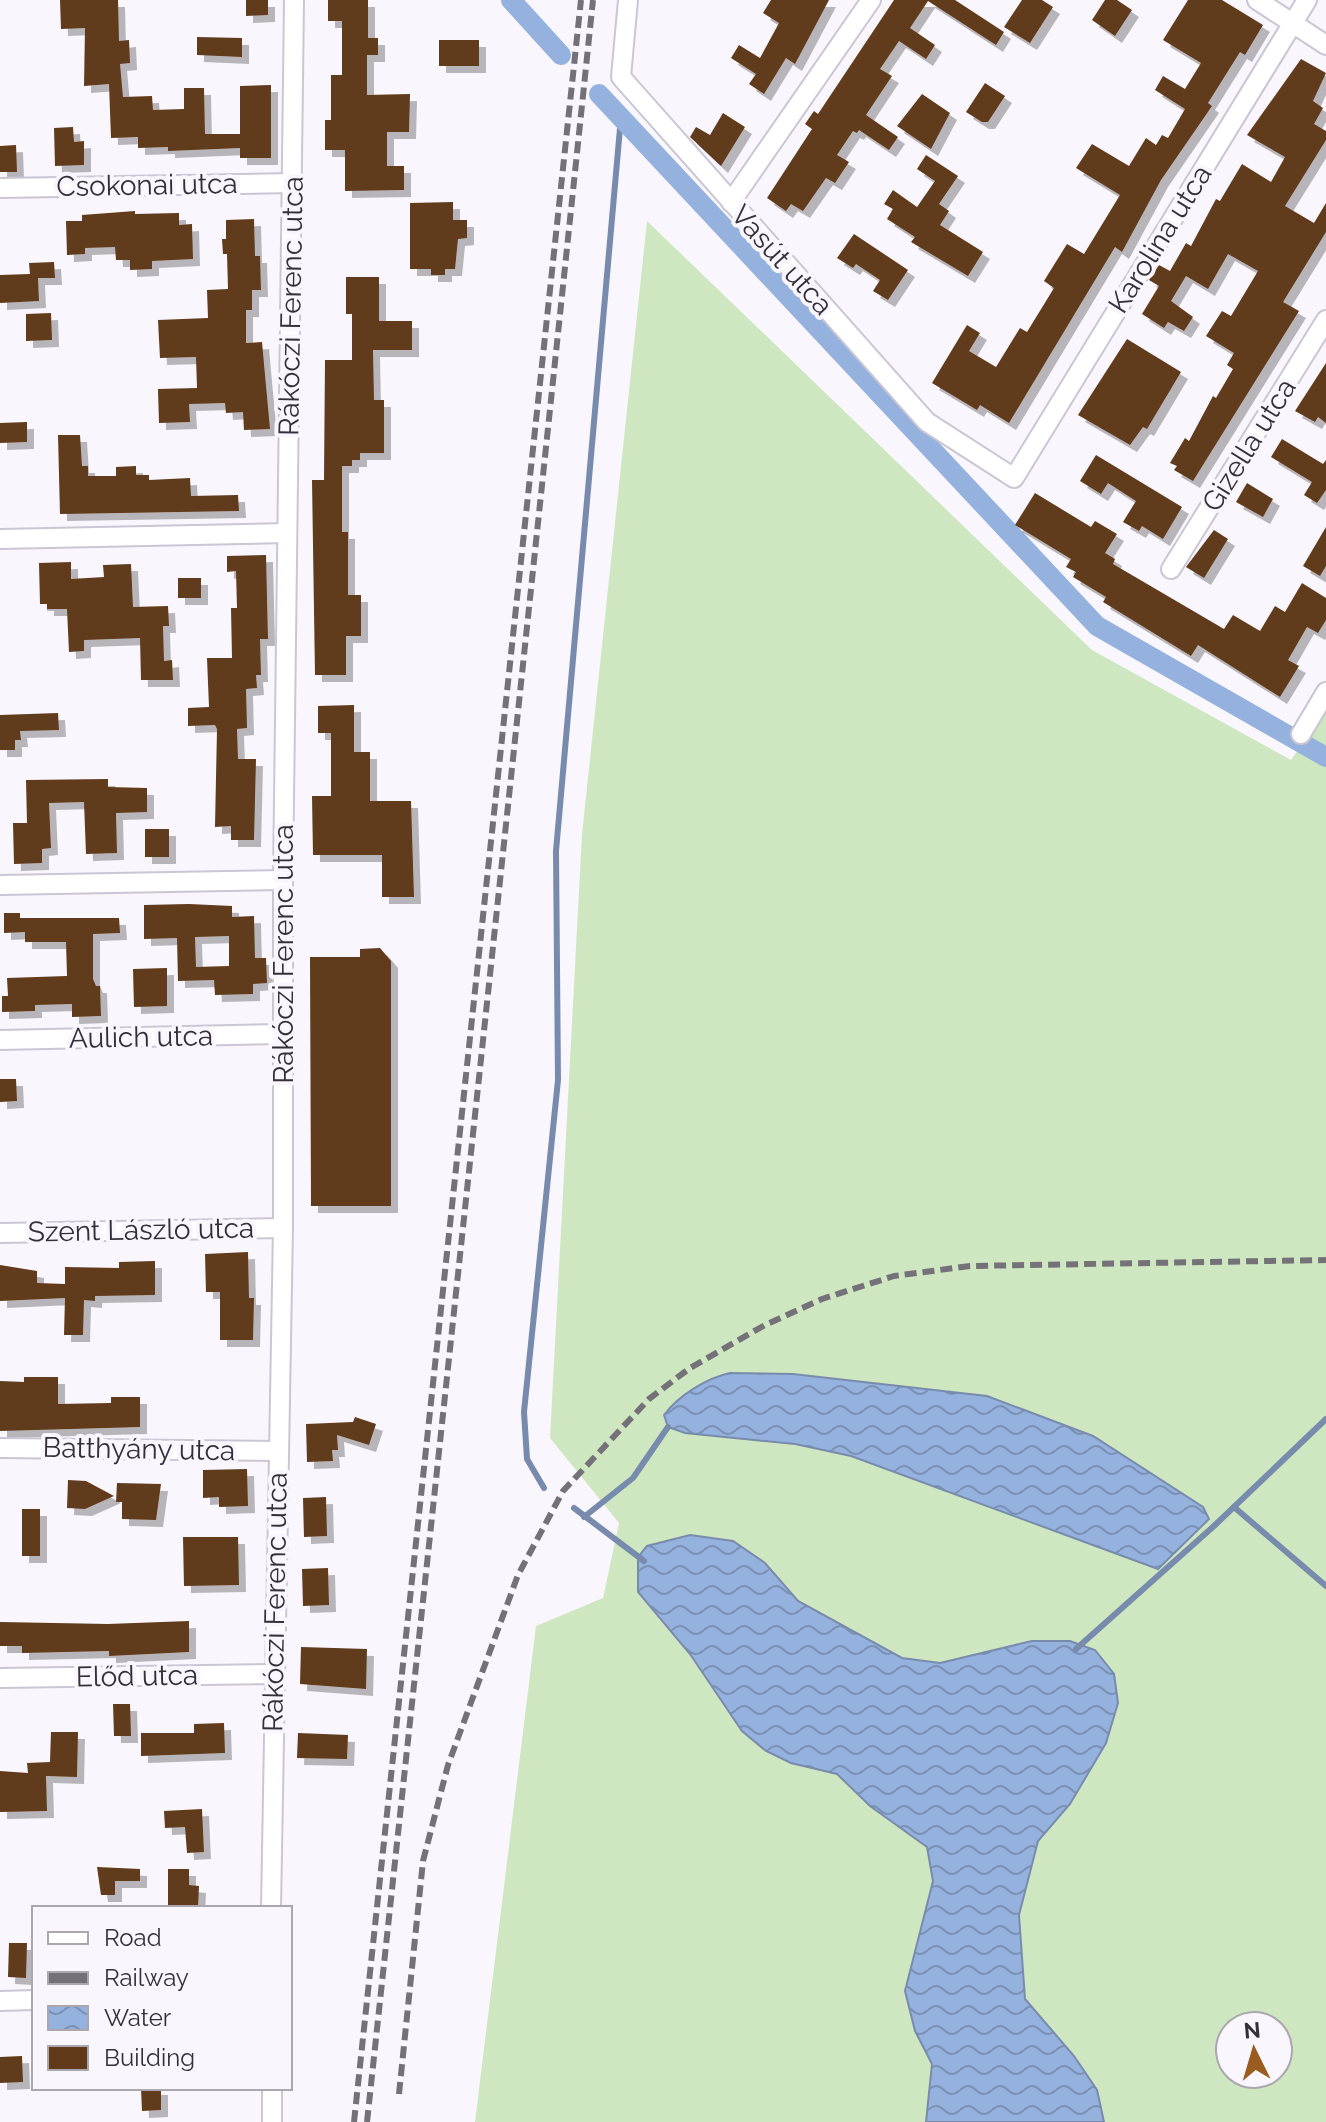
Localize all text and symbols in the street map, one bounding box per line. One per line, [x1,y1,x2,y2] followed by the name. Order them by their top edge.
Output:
[1101,159,1219,319] street label: Karolina utca
[56,167,238,203] street label: Csokonai utca
[272,176,310,436] street label: Rákóczi Ferenc utca
[724,198,840,322] street label: Vasút utca
[1195,373,1303,517] street label: Gizella utca
[267,824,300,1084] street label: Rákóczi Ferenc utca
[69,1019,213,1055] street label: Aulich utca
[28,1212,254,1248] street label: Szent László utca
[42,1431,236,1467] street label: Batthyány utca
[256,1472,294,1732] street label: Rákóczi Ferenc utca
[76,1658,198,1694] street label: Előd utca
[32,1906,292,2090] legend
[104,1923,162,1952] text: Road
[104,1963,189,1992] text: Railway
[104,2003,172,2032] text: Water
[1214,2010,1294,2090] north arrow
[1243,2016,1262,2044] text: N
[104,2043,195,2072] text: Building

